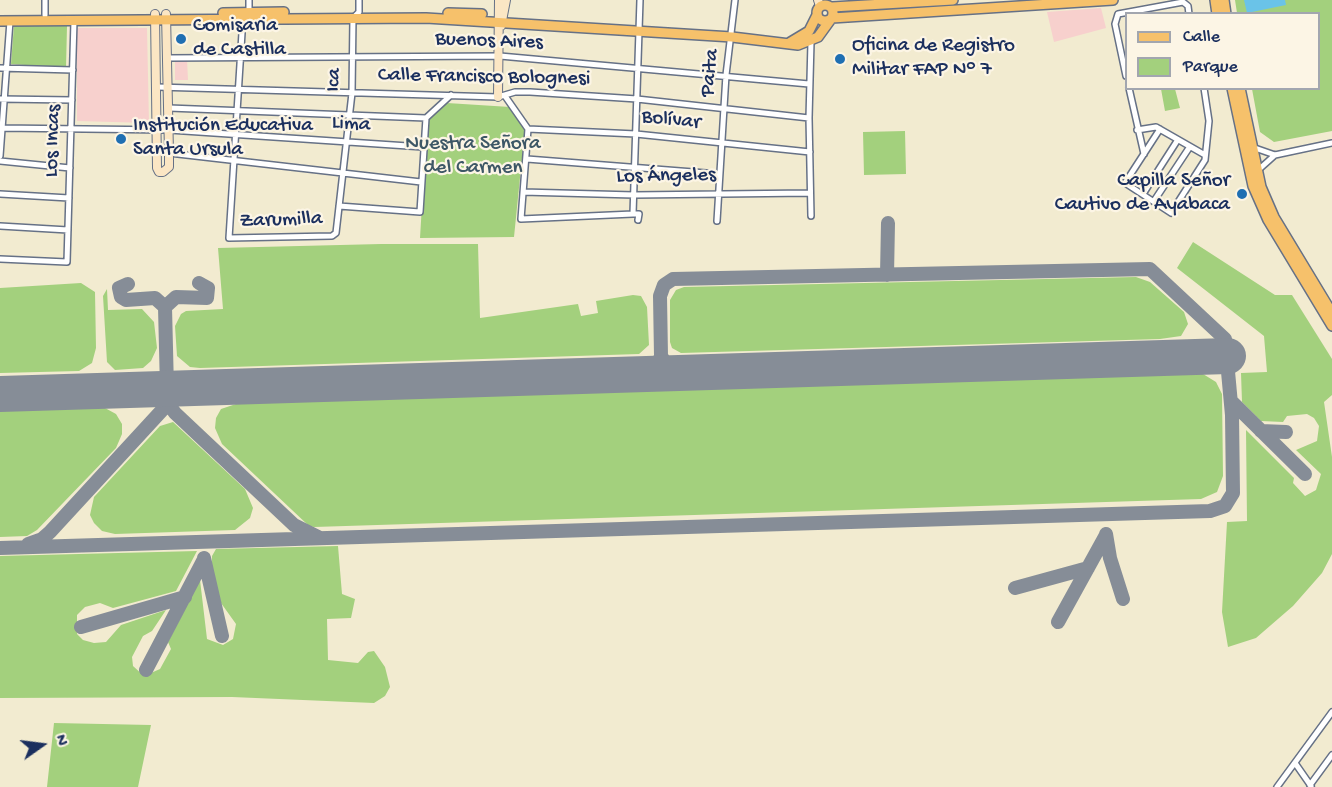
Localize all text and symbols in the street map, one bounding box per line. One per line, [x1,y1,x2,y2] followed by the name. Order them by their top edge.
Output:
[1125,12,1320,90] legend
[193,14,286,64] place label: Comisaria de Castilla
[1183,27,1220,48] text: Calle
[435,28,543,56] street label: Buenos Aires
[174,32,188,46] marker: Comisaria de Castilla
[852,34,1015,84] place label: Oficina de Registro Militar FAP N° 7
[696,48,726,98] street label: Paita
[833,52,847,66] marker: Oficina de Registro Militar FAP N° 7
[1183,57,1238,78] text: Parque
[378,64,590,92] street label: Calle Francisco Bolognesi
[322,67,348,93] street label: Ica
[40,104,68,178] street label: Los Incas
[640,105,702,137] street label: Bolívar
[331,111,371,139] street label: Lima
[133,114,313,164] place label: Institución Educativa Santa Ursula
[114,132,128,146] marker: Institución Educativa Santa Ursula
[405,132,541,182] park label: Nuestra Señora del Carmen
[616,164,716,190] street label: Los Ángeles
[1055,169,1230,219] place label: Capilla Señor Cautivo de Ayabaca
[1235,187,1249,201] marker: Capilla Señor Cautivo de Ayabaca
[239,207,323,235] street label: Zarumilla
[12,715,72,775] north arrow
[49,733,70,748] text: N

